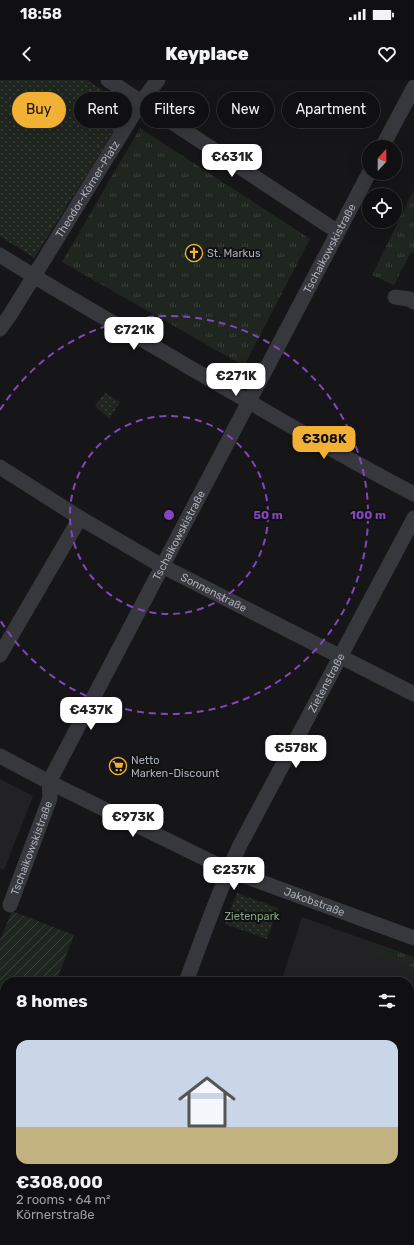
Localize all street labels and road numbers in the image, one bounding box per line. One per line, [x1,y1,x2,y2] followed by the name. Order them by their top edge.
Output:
[53,138,123,240] street label: Theodor-Körner-Platz
[301,202,359,296] street label: Tschaikowskistraße
[150,488,208,583] street label: Tschaikowskistraße
[178,571,249,615] street label: Sonnenstraße
[306,651,348,715] street label: Zietenstraße
[8,799,55,897] street label: Tschaikowskistraße
[282,885,347,919] street label: Jakobstraße

